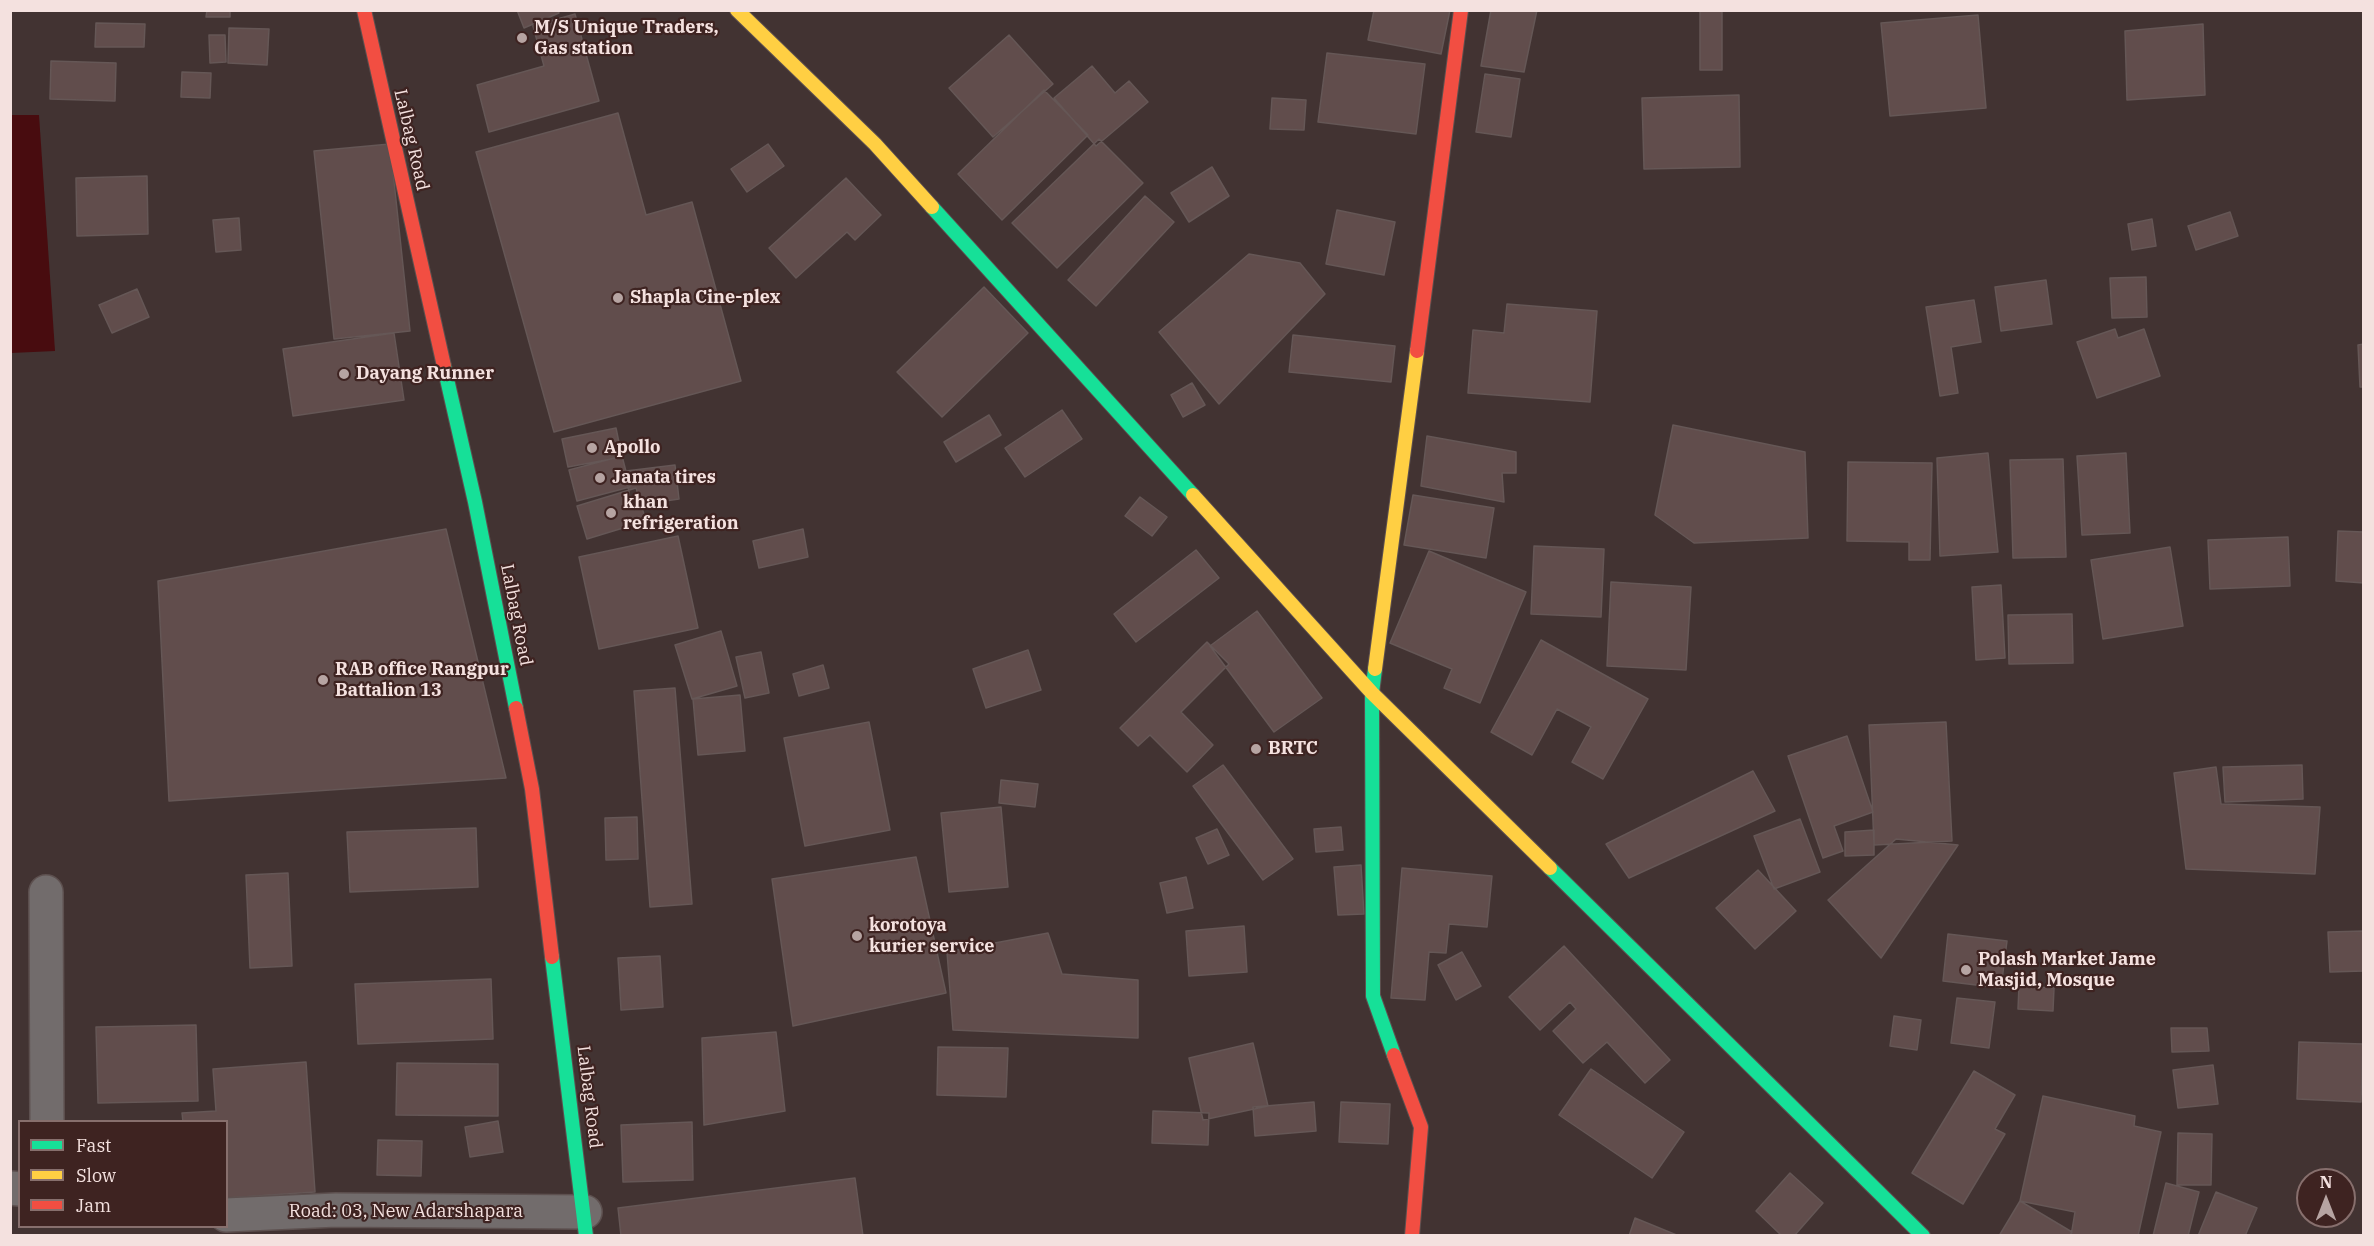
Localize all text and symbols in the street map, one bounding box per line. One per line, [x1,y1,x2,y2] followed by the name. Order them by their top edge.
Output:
[534,17,719,60] place label: M/S Unique Traders, Gas station
[515,31,529,45] marker: M/S Unique Traders, Gas station
[389,87,433,193] street label: Lalbag Road
[630,287,780,309] place label: Shapla Cine-plex
[611,291,625,305] marker: Shapla Cine-plex
[356,363,494,385] place label: Dayang Runner
[337,367,351,381] marker: Dayang Runner
[604,437,661,459] place label: Apollo
[585,441,599,455] marker: Apollo
[612,467,716,489] place label: Janata tires
[593,471,607,485] marker: Janata tires
[623,492,739,534] place label: khan refrigeration
[604,506,618,520] marker: khan refrigeration
[496,562,536,668] street label: Lalbag Road
[335,659,509,702] place label: RAB office Rangpur Battalion 13
[316,673,330,687] marker: RAB office Rangpur Battalion 13
[1268,738,1318,760] place label: BRTC
[1249,742,1263,756] marker: BRTC
[869,915,994,958] place label: korotoya kurier service
[850,929,864,943] marker: korotoya kurier service
[1978,949,2156,992] place label: Polash Market Jame Masjid, Mosque
[1959,963,1973,977] marker: Polash Market Jame Masjid, Mosque
[572,1044,606,1150] street label: Lalbag Road
[18,1120,228,1228] legend
[76,1134,111,1157] text: Fast
[76,1164,116,1187] text: Slow
[2296,1168,2356,1228] north arrow
[2320,1172,2332,1192] text: N
[76,1194,111,1217] text: Jam
[289,1201,523,1223] street label: Road: 03, New Adarshapara

